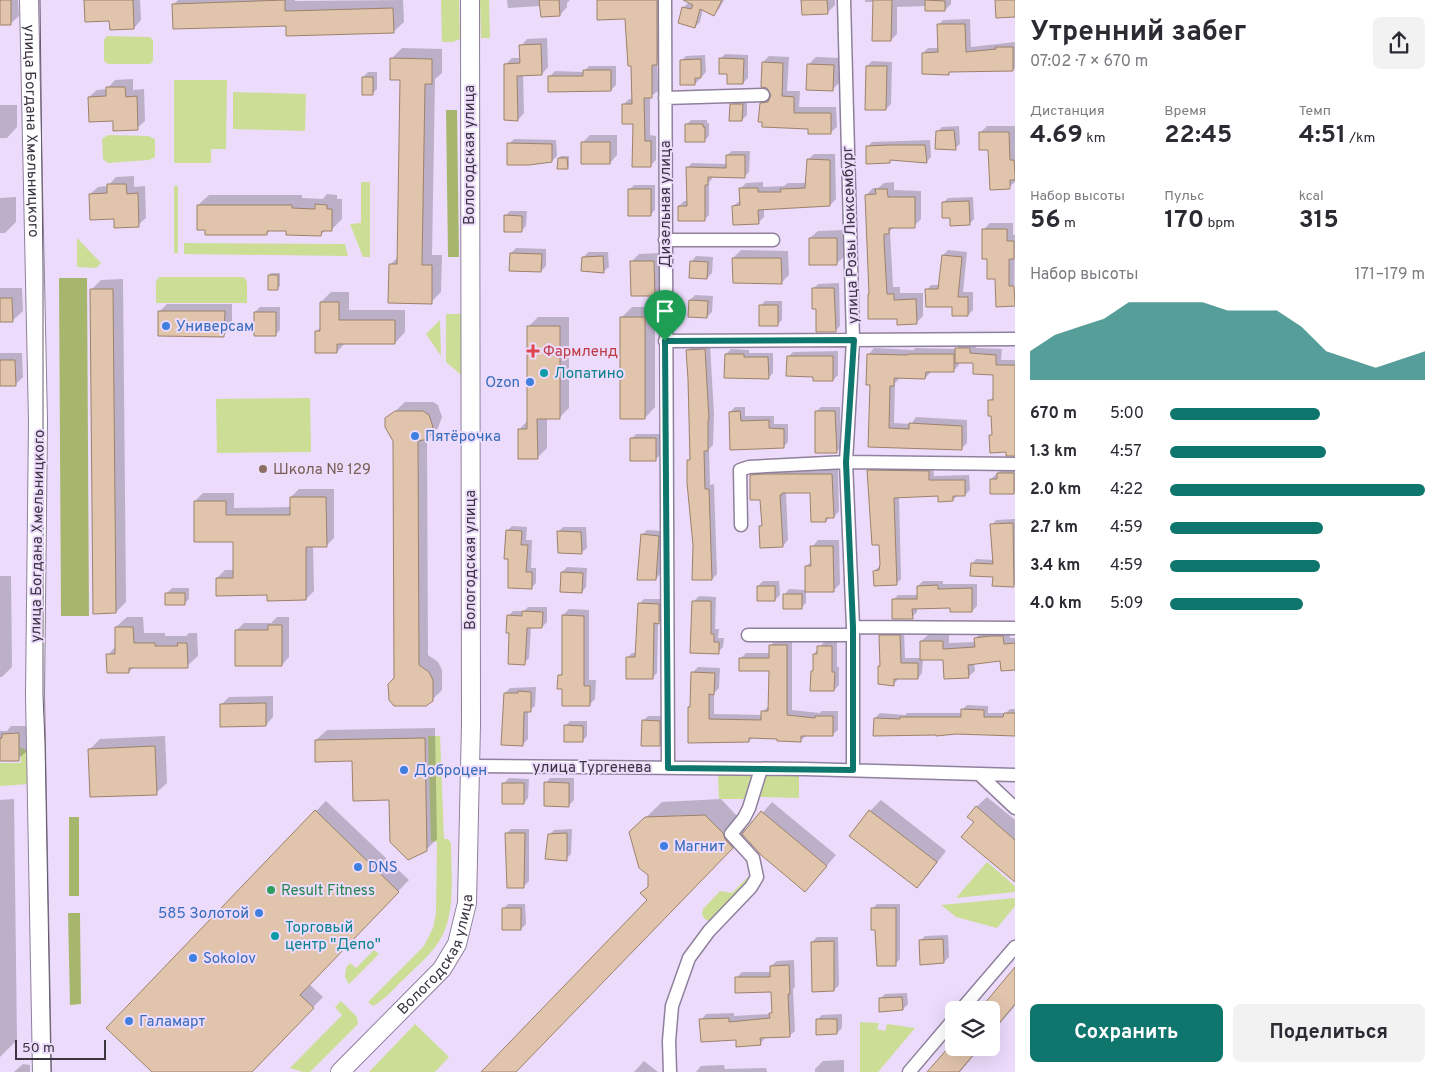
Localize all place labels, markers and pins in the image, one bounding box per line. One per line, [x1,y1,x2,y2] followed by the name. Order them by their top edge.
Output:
[644,290,686,341] pin
[176,318,254,337] place label: Универсам
[160,320,172,332] marker: Универсам
[543,343,618,362] place label: Фармленд
[527,345,539,357] marker: Фармленд
[554,365,624,384] place label: Лопатино
[538,367,550,379] marker: Лопатино
[485,374,520,393] place label: Ozon
[524,376,536,388] marker: Ozon
[425,428,501,447] place label: Пятёрочка
[409,430,421,442] marker: Пятёрочка
[273,461,371,480] place label: Школа № 129
[257,463,269,475] marker: Школа № 129
[414,762,487,781] place label: Доброцен
[398,764,410,776] marker: Доброцен
[674,838,725,857] place label: Магнит
[658,840,670,852] marker: Магнит
[368,859,398,878] place label: DNS
[352,861,364,873] marker: DNS
[281,882,375,901] place label: Result Fitness
[265,884,277,896] marker: Result Fitness
[158,905,249,924] place label: 585 Золотой
[253,907,265,919] marker: 585 Золотой
[285,919,381,955] place label: Торговый центр "Депо"
[269,930,281,942] marker: Торговый центр "Депо"
[203,950,256,969] place label: Sokolov
[187,952,199,964] marker: Sokolov
[139,1013,206,1032] place label: Галамарт
[123,1015,135,1027] marker: Галамарт

